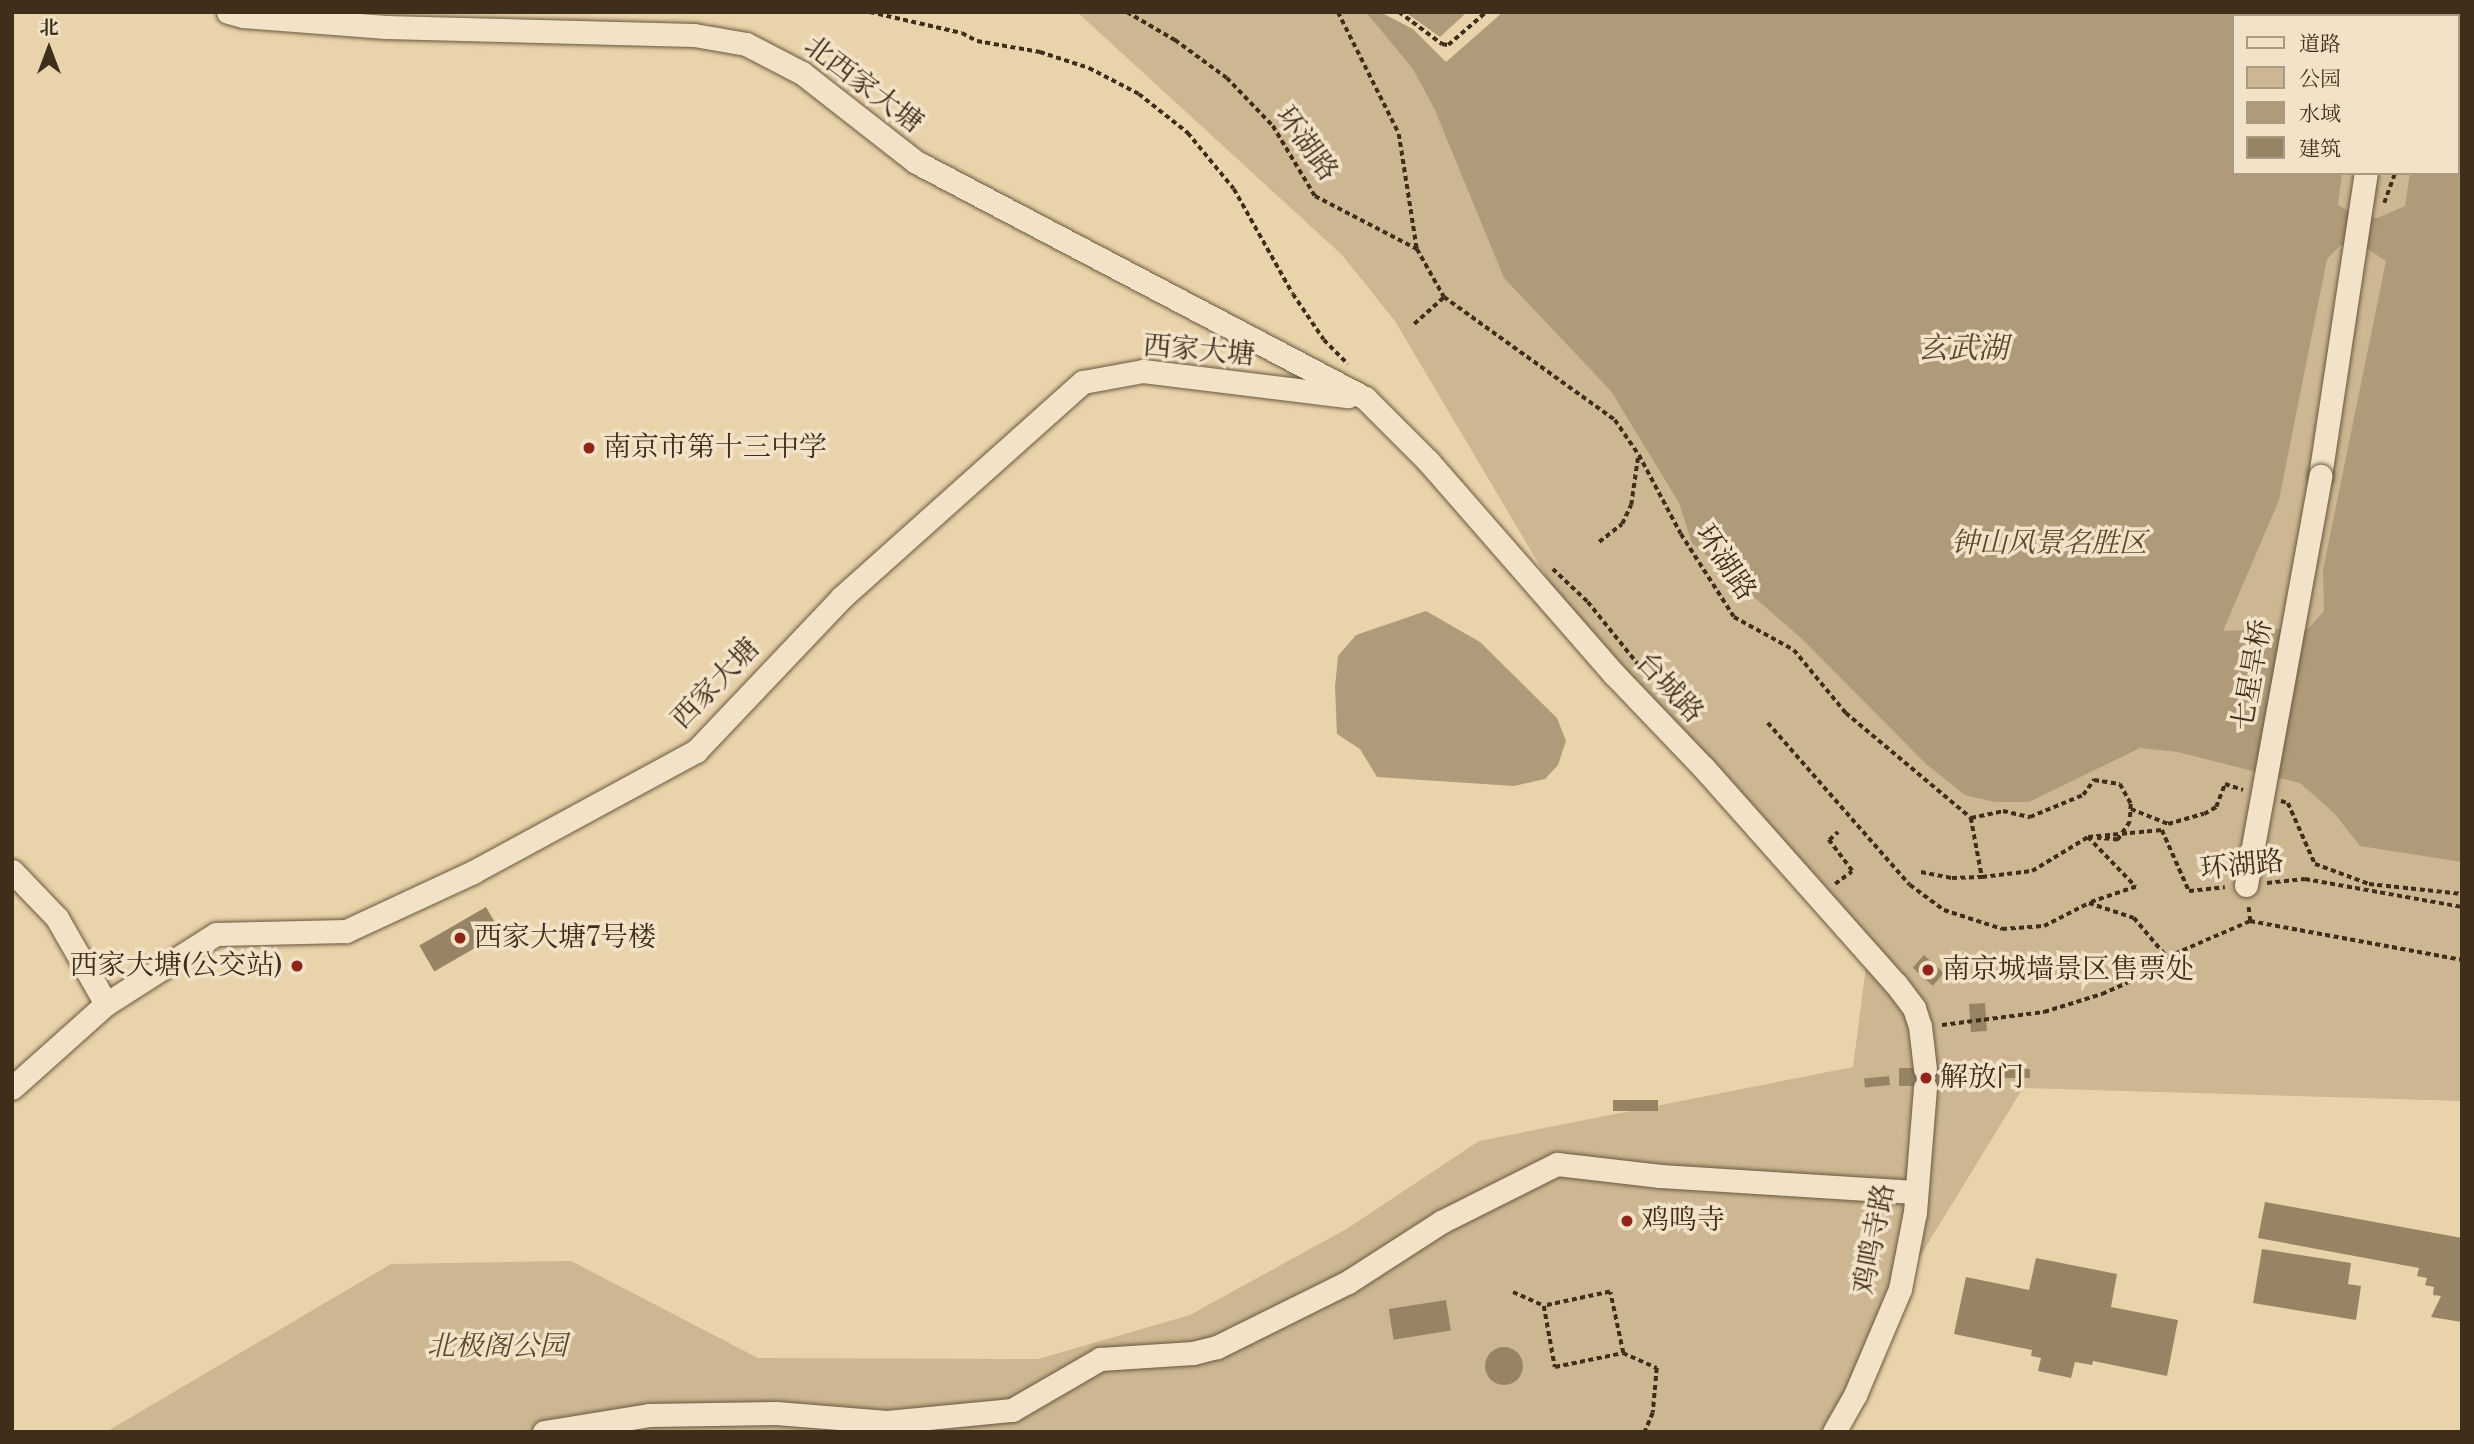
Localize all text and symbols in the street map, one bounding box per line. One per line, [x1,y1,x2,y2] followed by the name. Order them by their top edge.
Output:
[14,14,84,84] north arrow
[2232,14,2460,175] legend
[39,16,59,40] text: 北
[797,29,929,141] street label: 北西家大塘
[2299,32,2341,58] text: 道路
[2299,67,2341,93] text: 公园
[1268,100,1344,188] street label: 环湖路
[2299,102,2341,128] text: 水域
[2299,137,2341,163] text: 建筑
[1142,329,1256,373] street label: 西家大塘
[1918,331,2008,367] water label: 玄武湖
[603,431,827,465] place label: 南京市第十三中学
[581,440,597,456] marker: 南京市第十三中学
[1688,519,1762,607] street label: 环湖路
[1951,527,2147,561] park label: 钟山风景名胜区
[2227,617,2279,733] street label: 七星旱桥
[665,632,767,736] street label: 西家大塘
[1628,646,1710,730] street label: 台城路
[2198,845,2286,887] street label: 环湖路
[474,921,656,955] place label: 西家大塘7号楼
[452,930,468,946] marker: 西家大塘7号楼
[70,949,283,983] place label: 西家大塘(公交站)
[1942,953,2194,987] place label: 南京城墙景区售票处
[289,958,305,974] marker: 西家大塘(公交站)
[1920,962,1936,978] marker: 南京城墙景区售票处
[1940,1061,2024,1095] place label: 解放门
[1918,1070,1934,1086] marker: 解放门
[1848,1181,1902,1297] street label: 鸡鸣寺路
[1641,1204,1725,1238] place label: 鸡鸣寺
[1619,1213,1635,1229] marker: 鸡鸣寺
[427,1330,567,1364] park label: 北极阁公园

